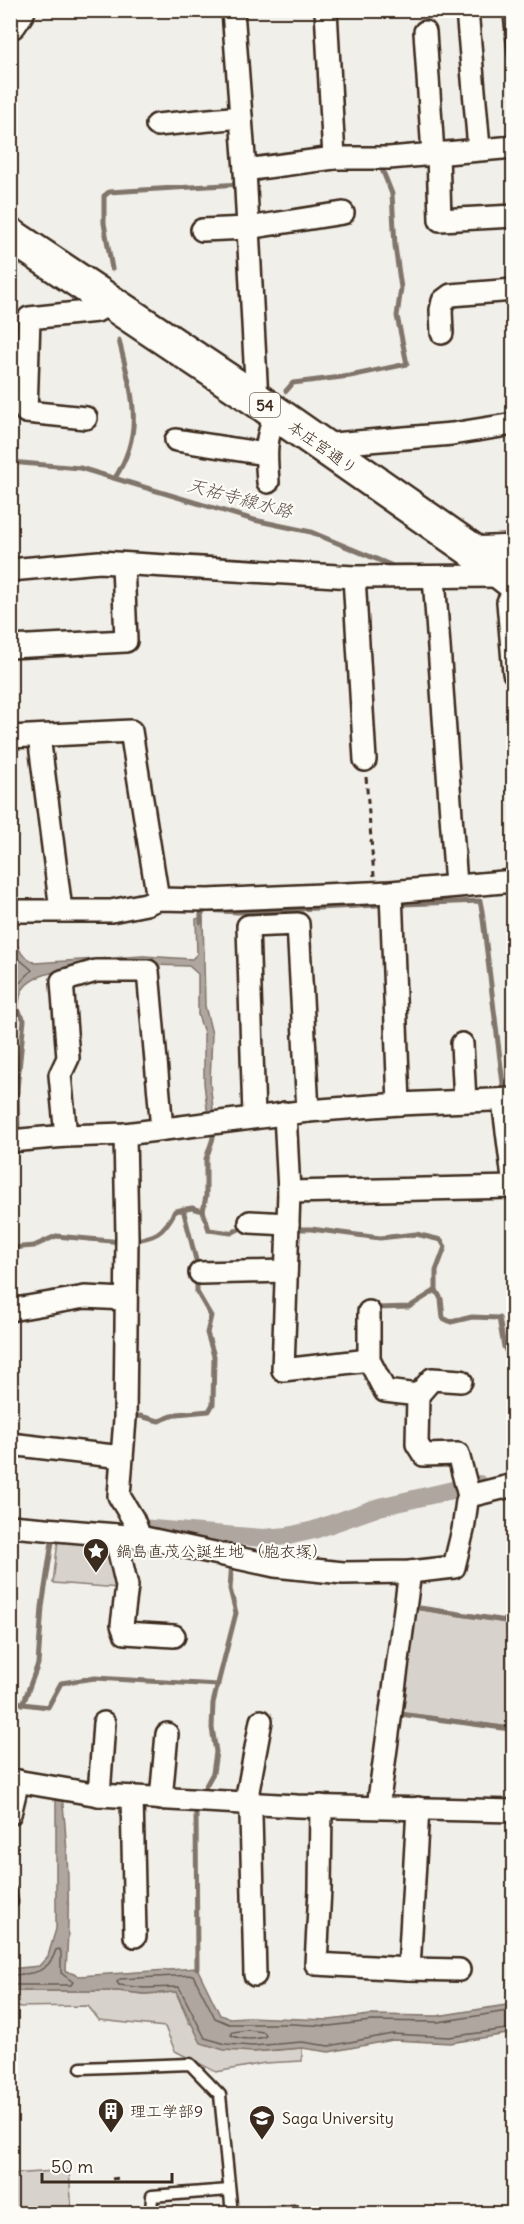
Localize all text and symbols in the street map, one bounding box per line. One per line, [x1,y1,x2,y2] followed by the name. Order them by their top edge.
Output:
[250,393,280,417] road number: 54
[284,416,362,478] street label: 本庄宮通り
[185,473,296,523] water label: 天祐寺線水路
[81,1536,111,1574] place icon: 鍋島直茂公誕生地 （胞衣塚）
[116,1541,328,1561] place label: 鍋島直茂公誕生地 （胞衣塚）
[96,2096,126,2134] building icon: 理工学部9
[130,2101,203,2121] place label: 理工学部9
[247,2103,277,2141] school or university icon: Saga University
[282,2108,394,2128] place label: Saga University
[42,2146,172,2184] scale bar
[51,2155,93,2178] text: 50 m

